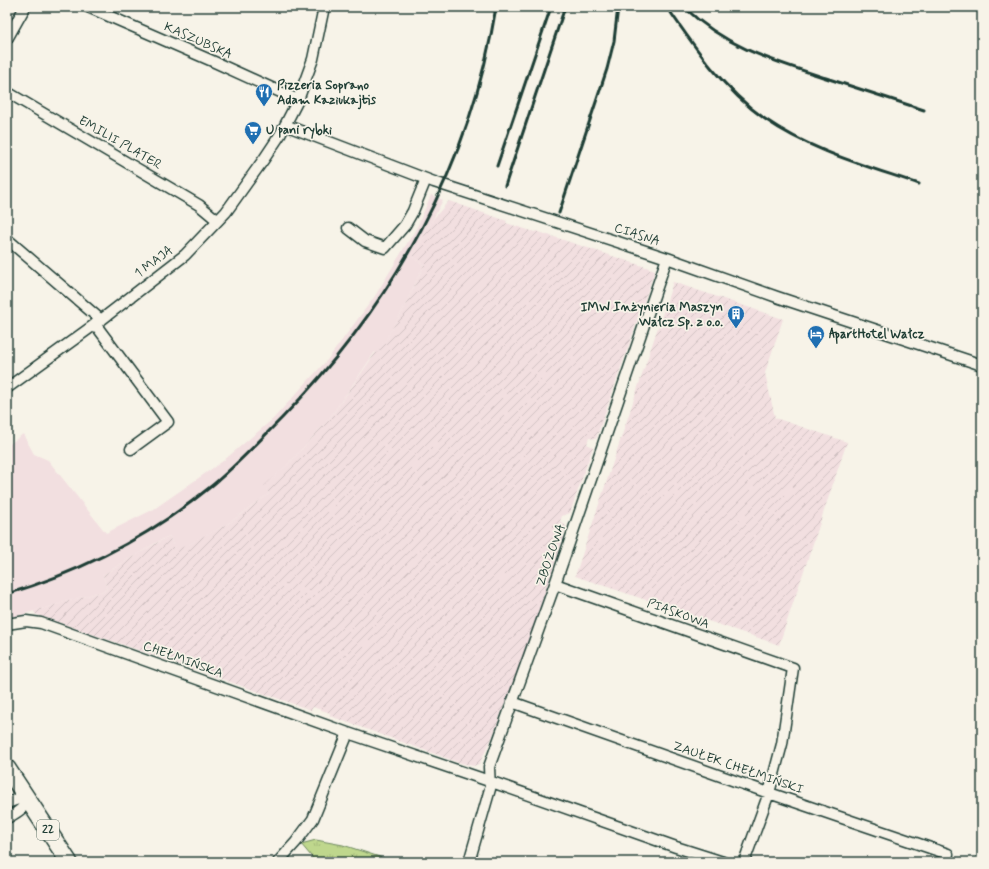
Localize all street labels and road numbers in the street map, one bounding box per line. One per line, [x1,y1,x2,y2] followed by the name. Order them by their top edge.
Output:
[161,18,235,64] street label: KASZUBSKA
[75,112,165,174] street label: EMILII PLATER
[612,220,662,250] street label: CIASNA
[131,242,177,282] street label: 1 MAJA
[532,521,570,589] street label: ZBOŻOWA
[644,595,712,633] street label: PIASKOWA
[141,638,225,682] street label: CHEŁMIŃSKA
[670,738,806,798] street label: ZAUŁEK CHEŁMIŃSKI
[37,820,59,840] road number: 22

